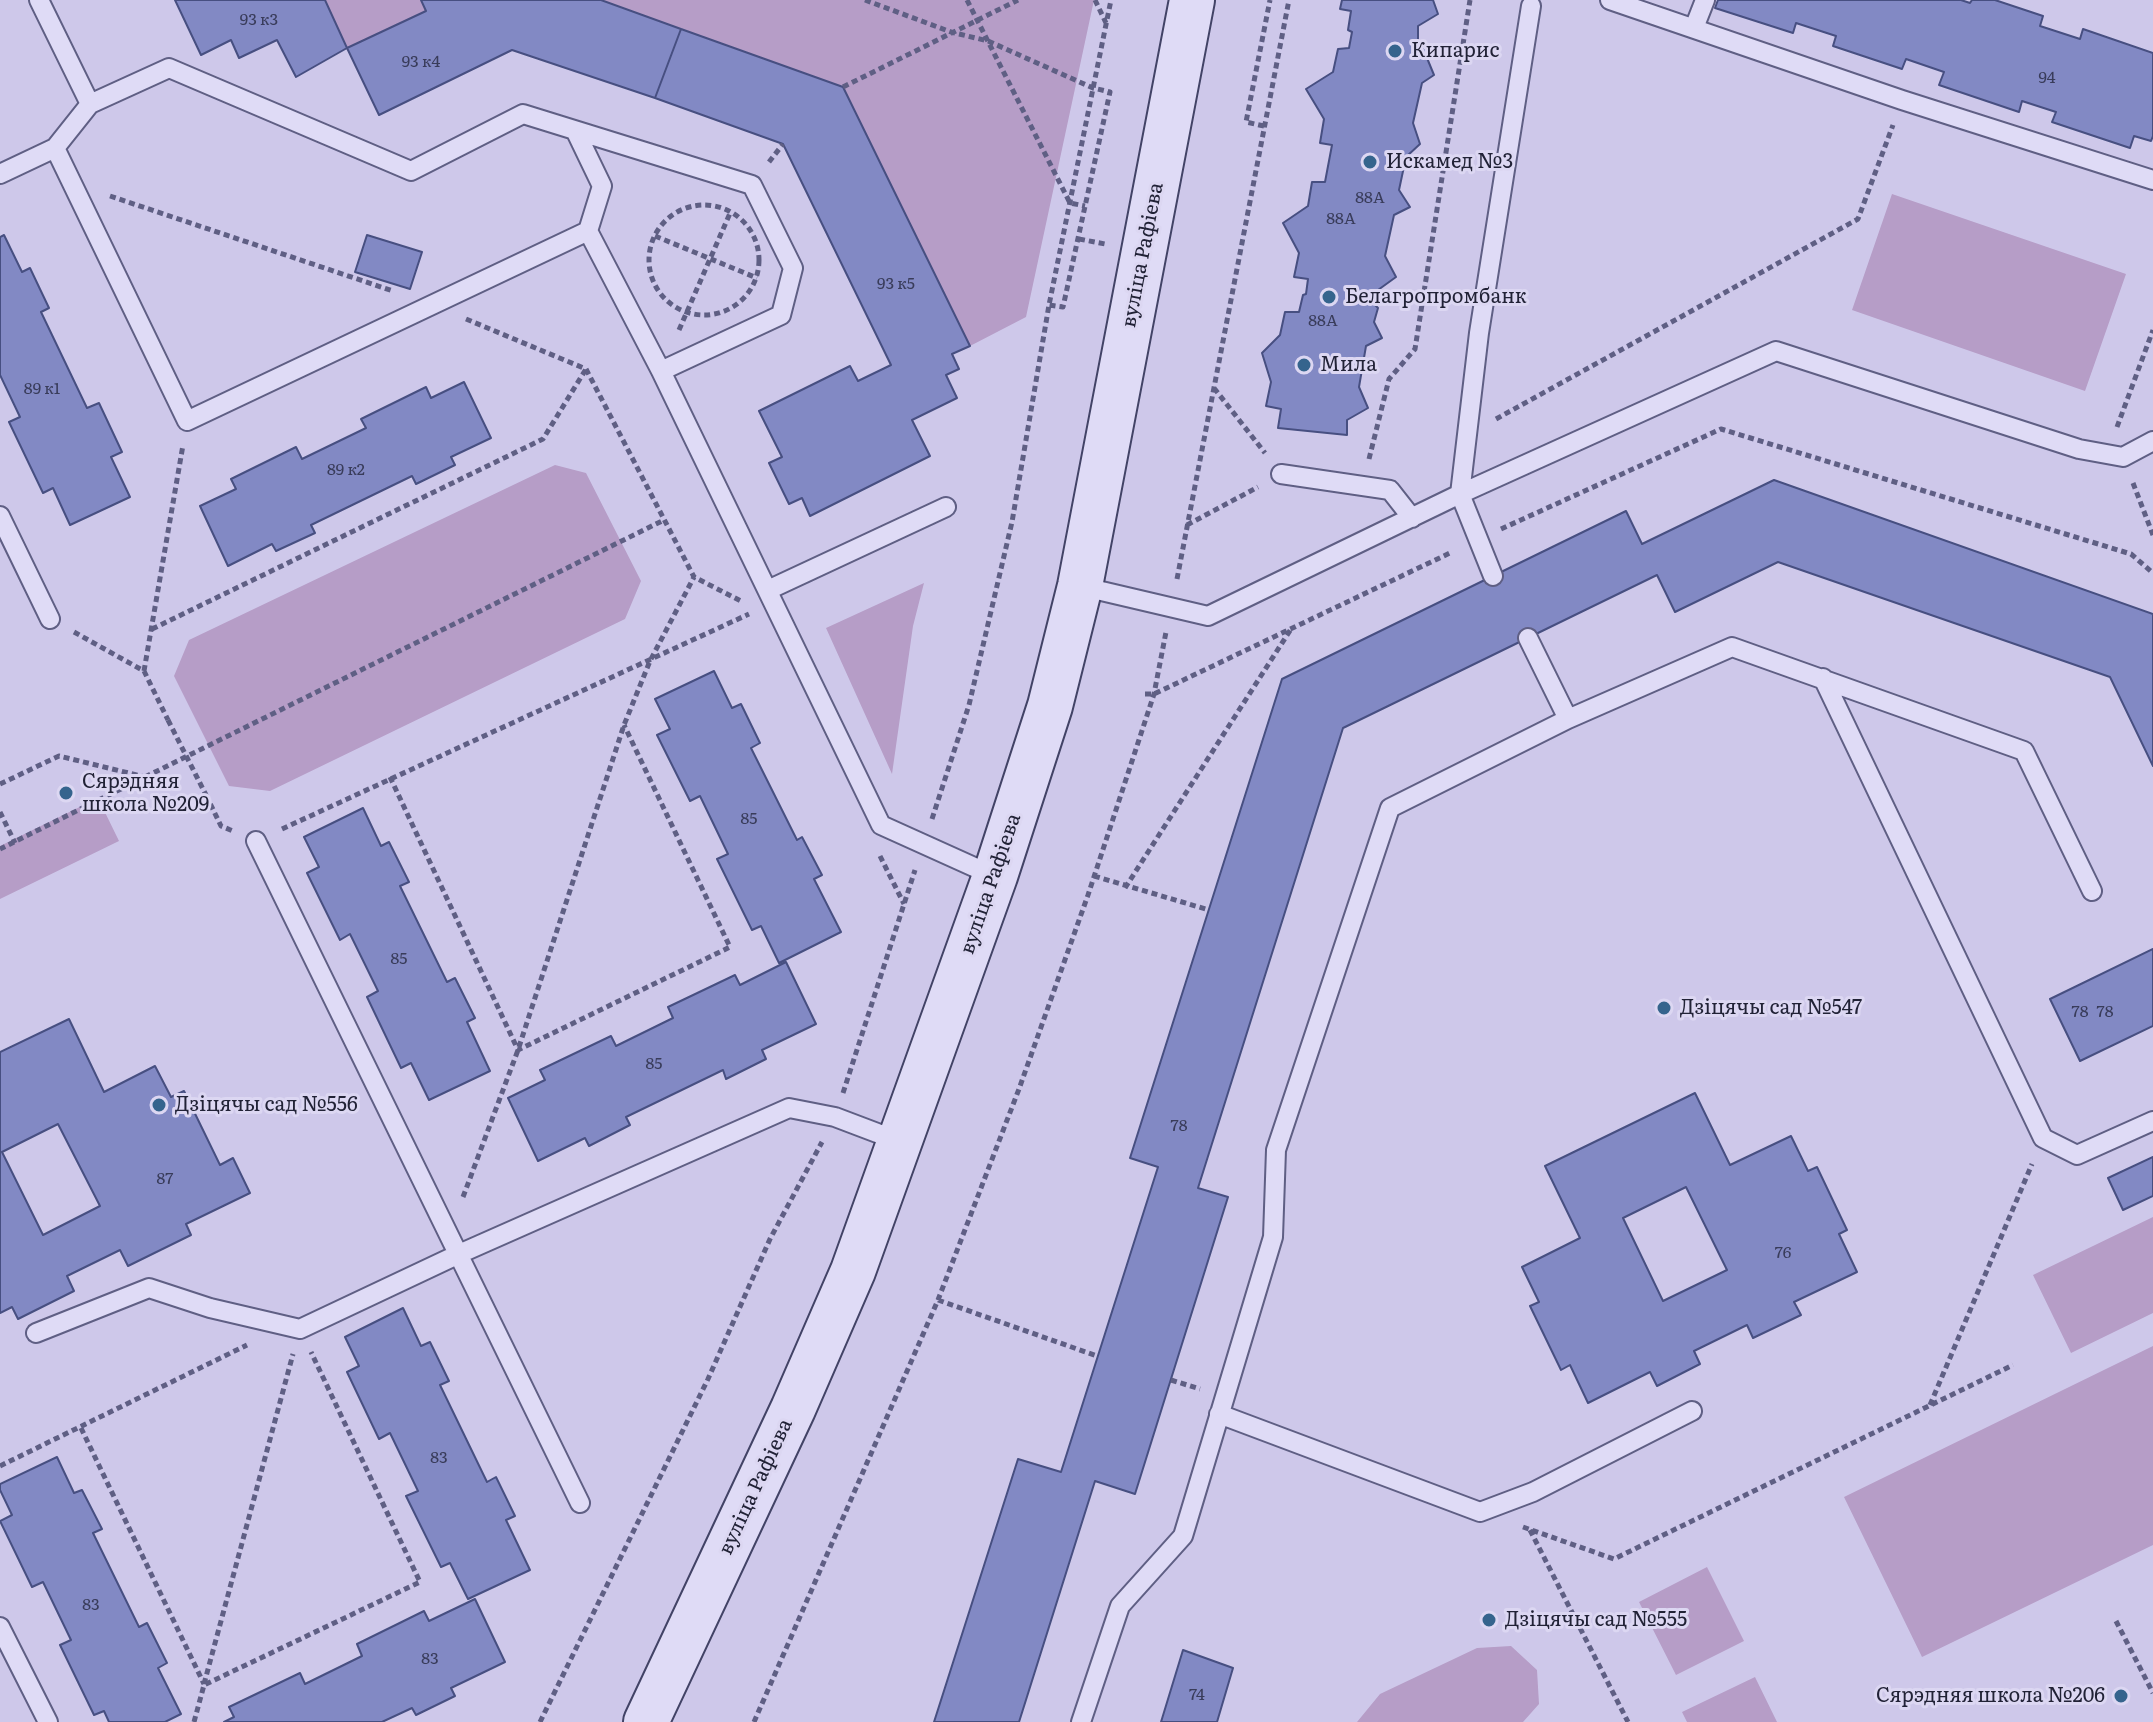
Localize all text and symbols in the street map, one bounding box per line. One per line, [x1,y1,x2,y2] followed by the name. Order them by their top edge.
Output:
[240,10,278,30] house number: 93 к3
[1411,39,1499,63] place label: Кипарис
[1386,42,1404,60] marker: Кипарис
[402,52,440,72] house number: 93 к4
[2038,68,2056,88] house number: 94
[1386,150,1513,174] place label: Искамед №3
[1361,153,1379,171] marker: Искамед №3
[1117,180,1169,330] street label: вуліца Рафіева
[1355,188,1385,208] house number: 88А
[1326,209,1356,229] house number: 88А
[877,274,915,294] house number: 93 к5
[1345,285,1527,309] place label: Белагропромбанк
[1320,288,1338,306] marker: Белагропромбанк
[1308,311,1338,331] house number: 88А
[1320,353,1377,377] place label: Мила
[1295,356,1313,374] marker: Мила
[24,379,60,399] house number: 89 к1
[327,460,365,480] house number: 89 к2
[82,770,209,817] place label: Сярэдняя школа №209
[57,784,75,802] marker: Сярэдняя школа №209
[741,809,757,829] house number: 85
[956,810,1026,958] street label: вуліца Рафіева
[391,949,407,969] house number: 85
[1680,996,1862,1020] place label: Дзіцячы сад №547
[1655,999,1673,1017] marker: Дзіцячы сад №547
[2072,1002,2088,1022] house number: 78
[2097,1002,2113,1022] house number: 78
[646,1054,662,1074] house number: 85
[175,1093,358,1117] place label: Дзіцячы сад №556
[150,1096,168,1114] marker: Дзіцячы сад №556
[1171,1116,1187,1136] house number: 78
[157,1169,173,1189] house number: 87
[1775,1243,1791,1263] house number: 76
[714,1415,798,1559] street label: вуліца Рафіева
[430,1448,448,1468] house number: 83
[82,1595,100,1615] house number: 83
[1505,1608,1687,1632] place label: Дзіцячы сад №555
[1480,1611,1498,1629] marker: Дзіцячы сад №555
[421,1649,439,1669] house number: 83
[1876,1684,2105,1708] place label: Сярэдняя школа №206
[1189,1685,1205,1705] house number: 74
[2112,1687,2130,1705] marker: Сярэдняя школа №206

